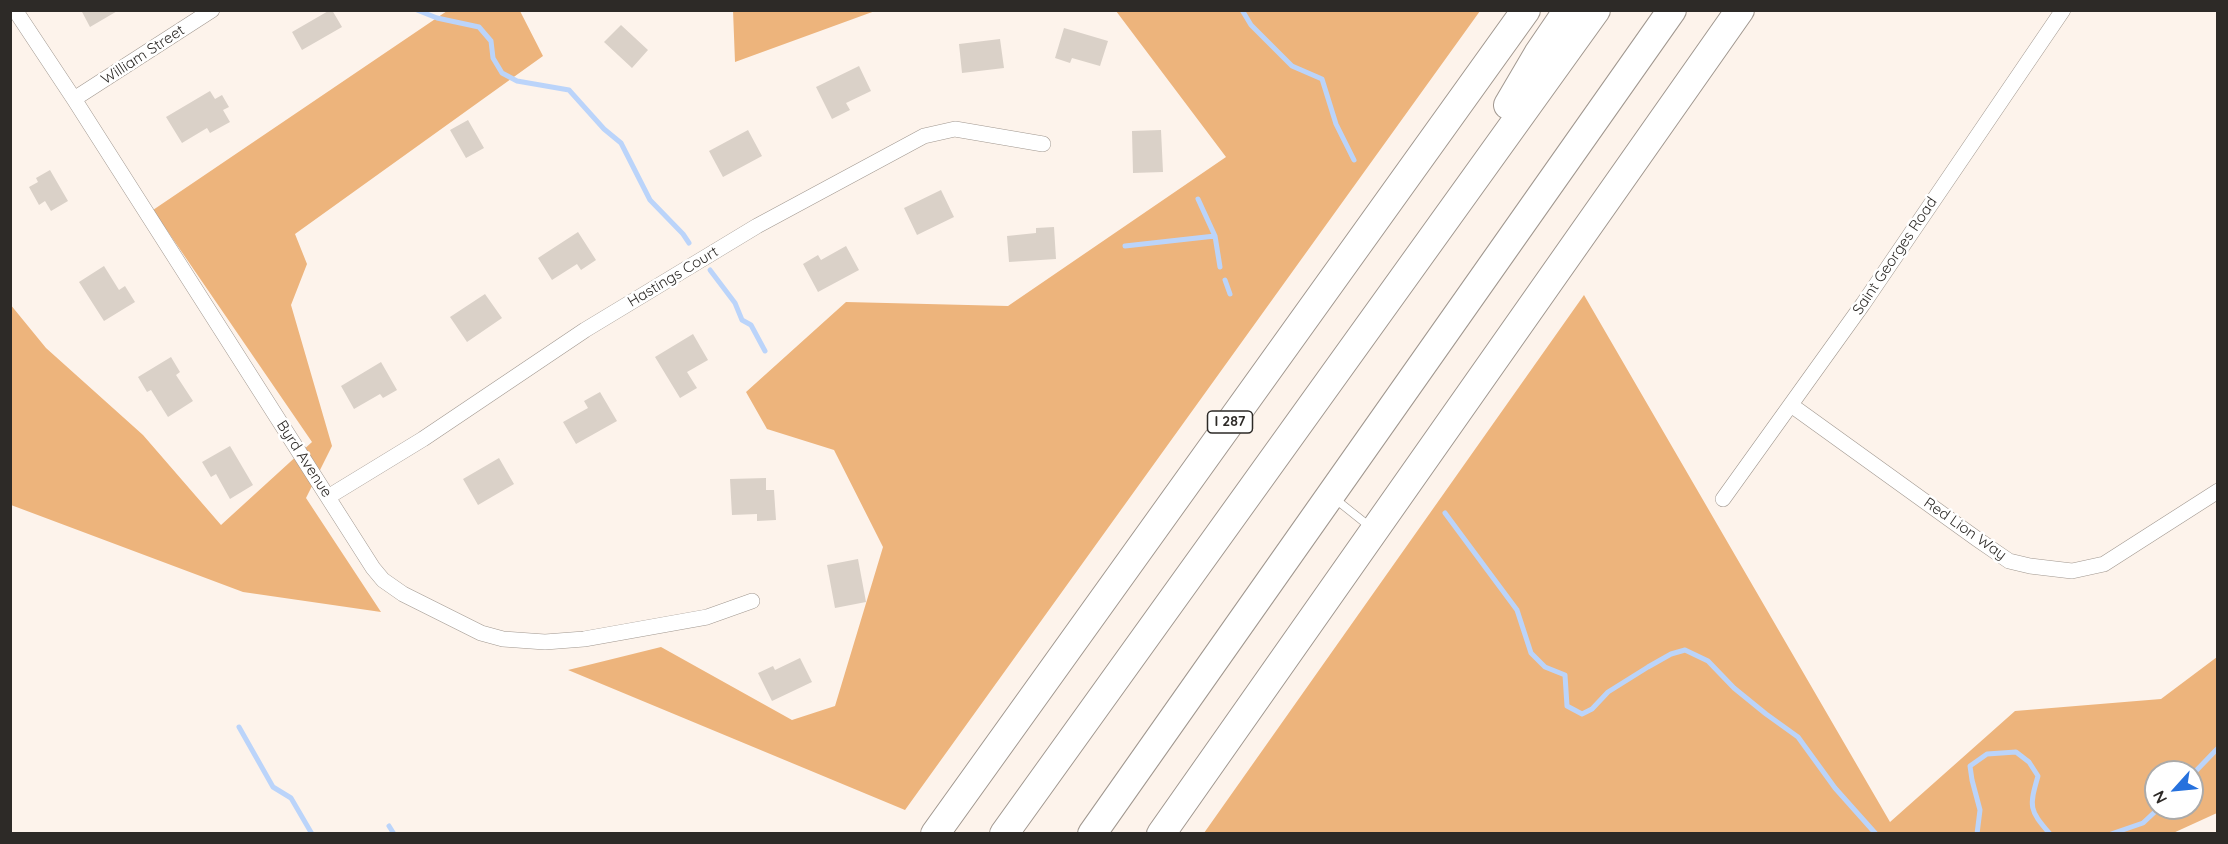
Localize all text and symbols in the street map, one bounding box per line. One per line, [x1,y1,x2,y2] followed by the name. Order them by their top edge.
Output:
[98,21,188,89] street label: William Street
[1849,194,1941,318] street label: Saint Georges Road
[624,243,722,311] street label: Hastings Court
[1208,411,1252,433] road number: I 287
[272,417,336,501] street label: Byrd Avenue
[1920,494,2010,564] street label: Red Lion Way
[2144,760,2204,820] north arrow
[2148,787,2171,807] text: N

